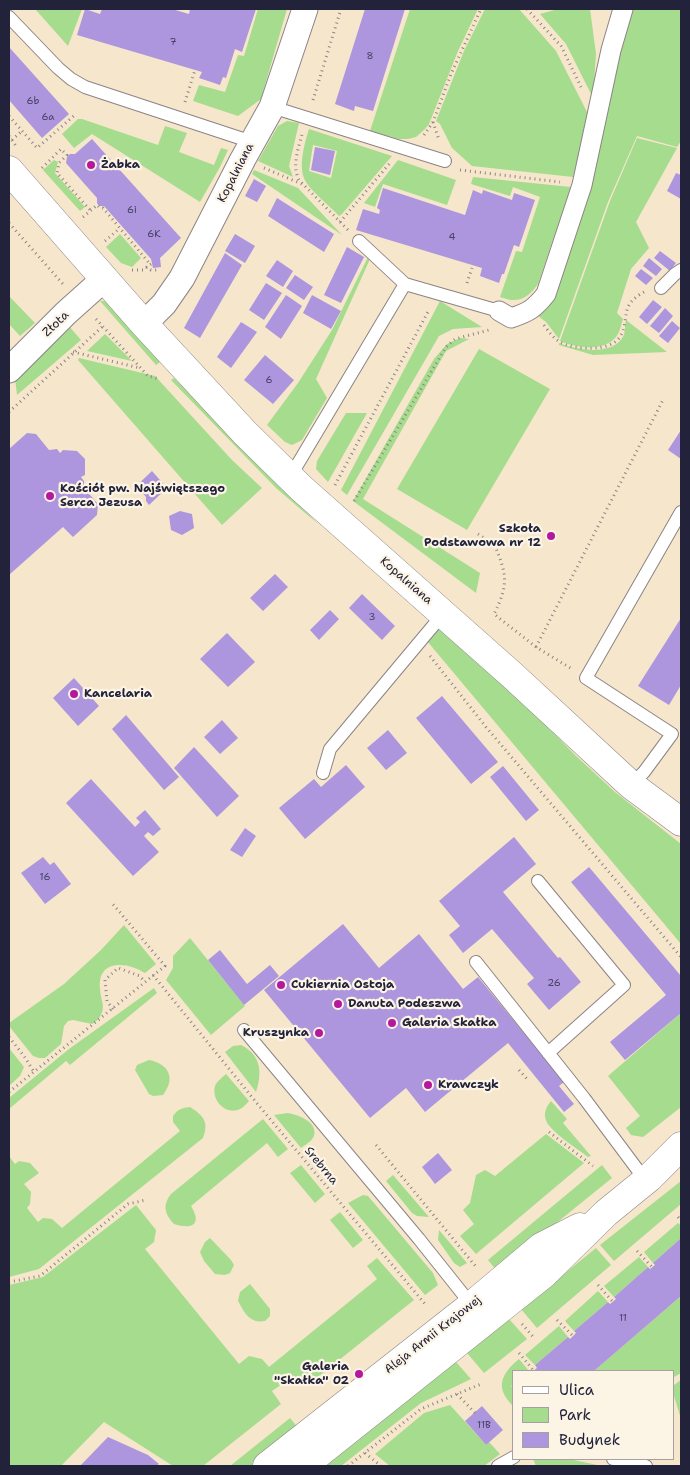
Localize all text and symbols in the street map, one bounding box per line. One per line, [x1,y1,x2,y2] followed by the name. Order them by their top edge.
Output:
[170,36,176,48] house number: 7
[367,50,373,62] house number: 8
[27,95,39,107] house number: 6b
[41,111,55,123] house number: 6a
[215,141,257,205] street label: Kopalniana
[101,158,140,172] place label: Żabka
[85,159,97,171] marker: Żabka
[127,204,137,216] house number: 6i
[147,228,161,240] house number: 6K
[449,231,455,243] house number: 4
[40,308,72,340] street label: Złota
[266,374,272,386] house number: 6
[60,482,225,510] place label: Kościół pw. Najświętszego Serca Jezusa
[44,490,56,502] marker: Kościół pw. Najświętszego Serca Jezusa
[424,522,541,550] place label: Szkoła Podstawowa nr 12
[545,530,557,542] marker: Szkoła Podstawowa nr 12
[377,554,435,608] street label: Kopalniana
[369,611,375,623] house number: 3
[84,687,152,701] place label: Kancelaria
[68,688,80,700] marker: Kancelaria
[40,871,50,883] house number: 16
[547,977,561,989] house number: 26
[291,978,394,992] place label: Cukiernia Ostoja
[275,979,287,991] marker: Cukiernia Ostoja
[348,997,461,1011] place label: Danuta Podeszwa
[332,998,344,1010] marker: Danuta Podeszwa
[402,1016,496,1030] place label: Galeria Skałka
[386,1017,398,1029] marker: Galeria Skałka
[243,1026,309,1040] place label: Kruszynka
[313,1027,325,1039] marker: Kruszynka
[438,1078,499,1092] place label: Krawczyk
[422,1079,434,1091] marker: Krawczyk
[301,1144,341,1188] street label: Srebrna
[382,1293,484,1377] street label: Aleja Armii Krajowej
[619,1312,627,1324] house number: 11
[274,1360,349,1388] place label: Galeria "Skałka" 02
[353,1368,365,1380] marker: Galeria "Skałka" 02
[512,1370,675,1460] legend
[559,1380,594,1400] text: Ulica
[559,1405,591,1425] text: Park
[477,1419,491,1431] house number: 11B
[559,1430,620,1450] text: Budynek

